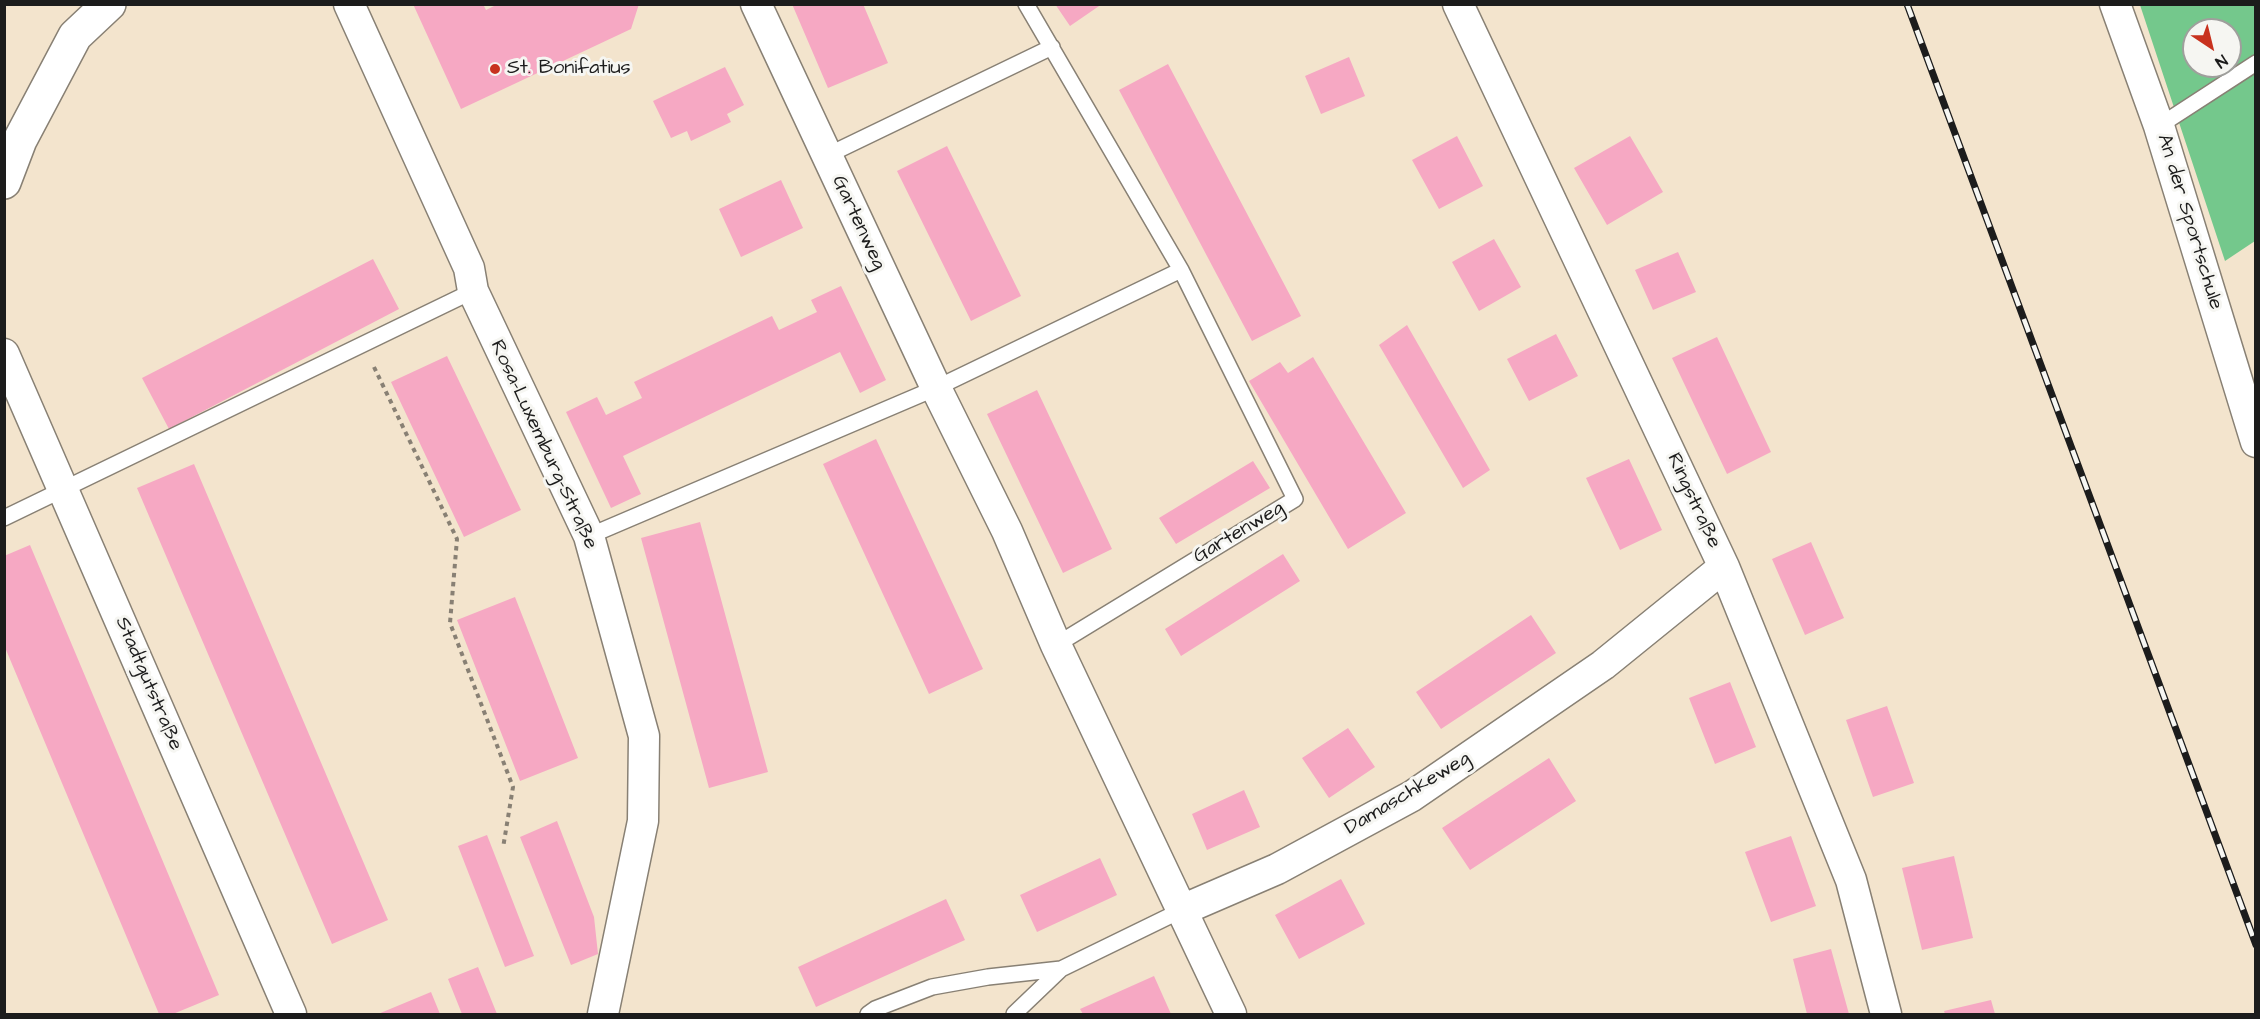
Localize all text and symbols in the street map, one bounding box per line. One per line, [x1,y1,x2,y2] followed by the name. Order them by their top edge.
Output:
[2182,18,2242,78] north arrow
[2211,49,2232,73] text: N
[507,57,631,81] place label: St. Bonifatius
[488,62,502,76] marker: St. Bonifatius
[2151,131,2227,313] street label: An der Sportschule
[826,172,890,274] street label: Gartenweg
[484,337,602,553] street label: Rosa-Luxemburg-Straße
[1661,450,1725,552] street label: Ringstraße
[1189,497,1289,569] street label: Gartenweg
[109,614,187,754] street label: Stadtgutstraße
[1341,747,1475,841] street label: Damaschkeweg

